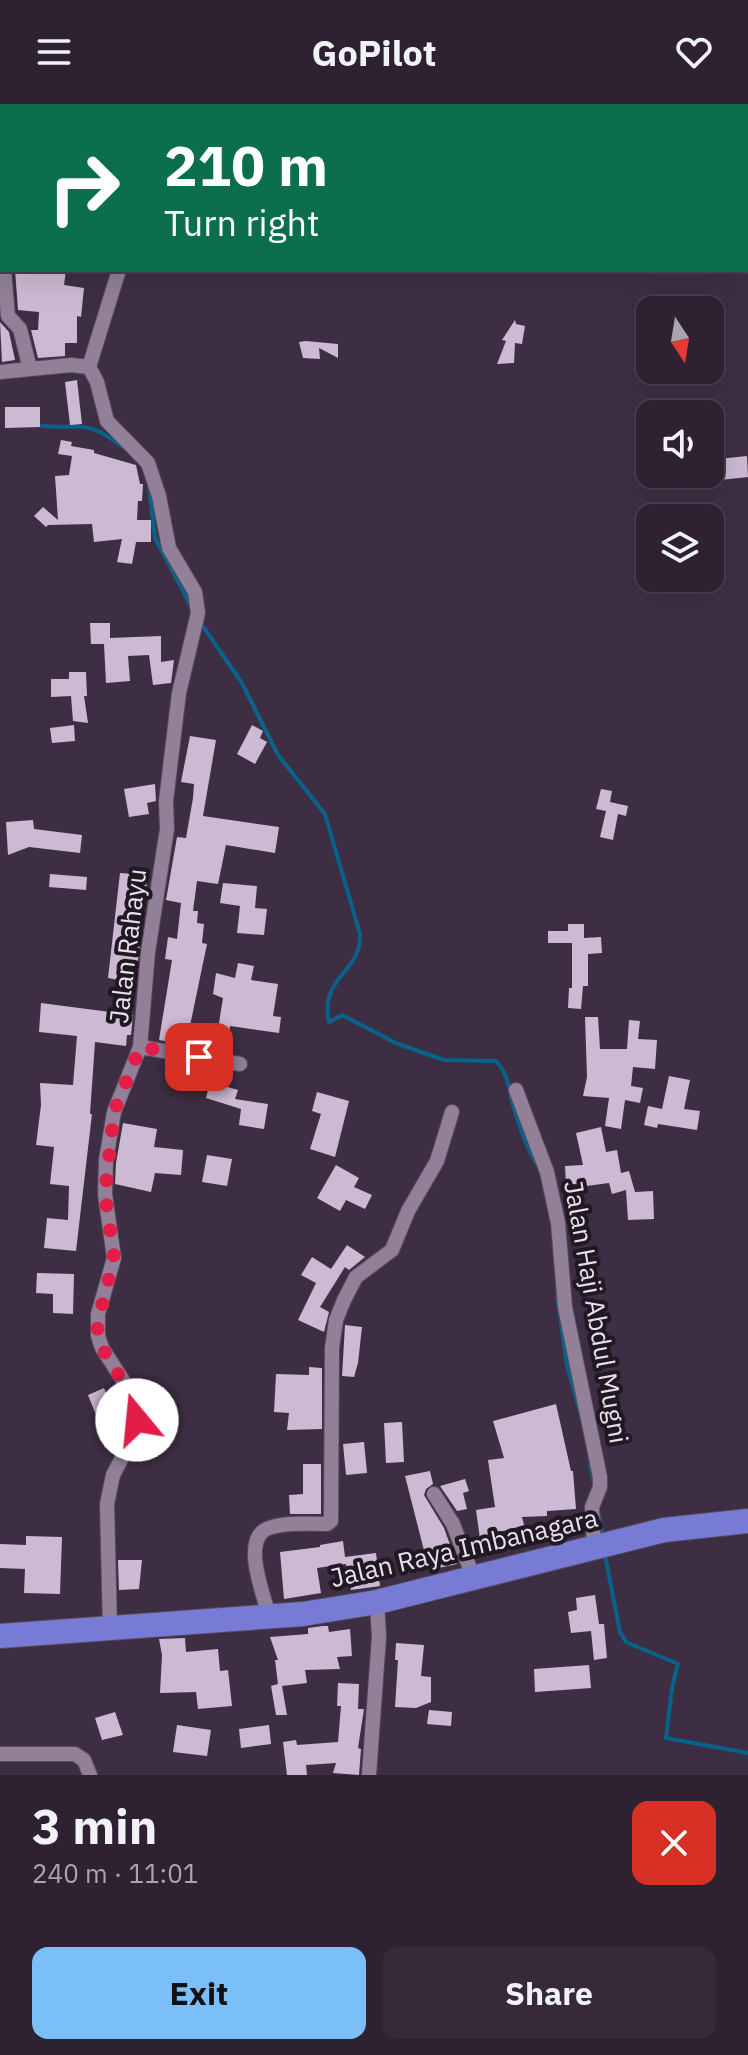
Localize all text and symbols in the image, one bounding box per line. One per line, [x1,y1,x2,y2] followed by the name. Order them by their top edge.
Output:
[312,29,436,76] text: GoPilot
[32,30,76,74] icon: menu
[672,30,716,74] icon: heart
[164,129,328,201] text: 210 m
[32,136,136,240] icon: right
[164,199,320,246] text: Turn right
[636,296,724,384] north arrow
[636,296,724,592] map controls
[636,400,724,488] button: sound
[636,504,724,592] button: layers
[101,867,153,1025] street label: Jalan Rahayu
[165,1023,233,1091] pin
[177,1035,221,1079] icon: arrive
[557,1178,637,1446] street label: Jalan Haji Abdul Mugni
[95,1378,179,1462] position arrow
[327,1500,601,1594] street label: Jalan Raya Imbanagara
[32,1795,157,1857] text: 3 min
[632,1801,716,1885] button: close
[32,1856,198,1890] text: 240 m · 11:01
[32,1947,366,2039] button: Exit
[382,1947,716,2039] button: Share

